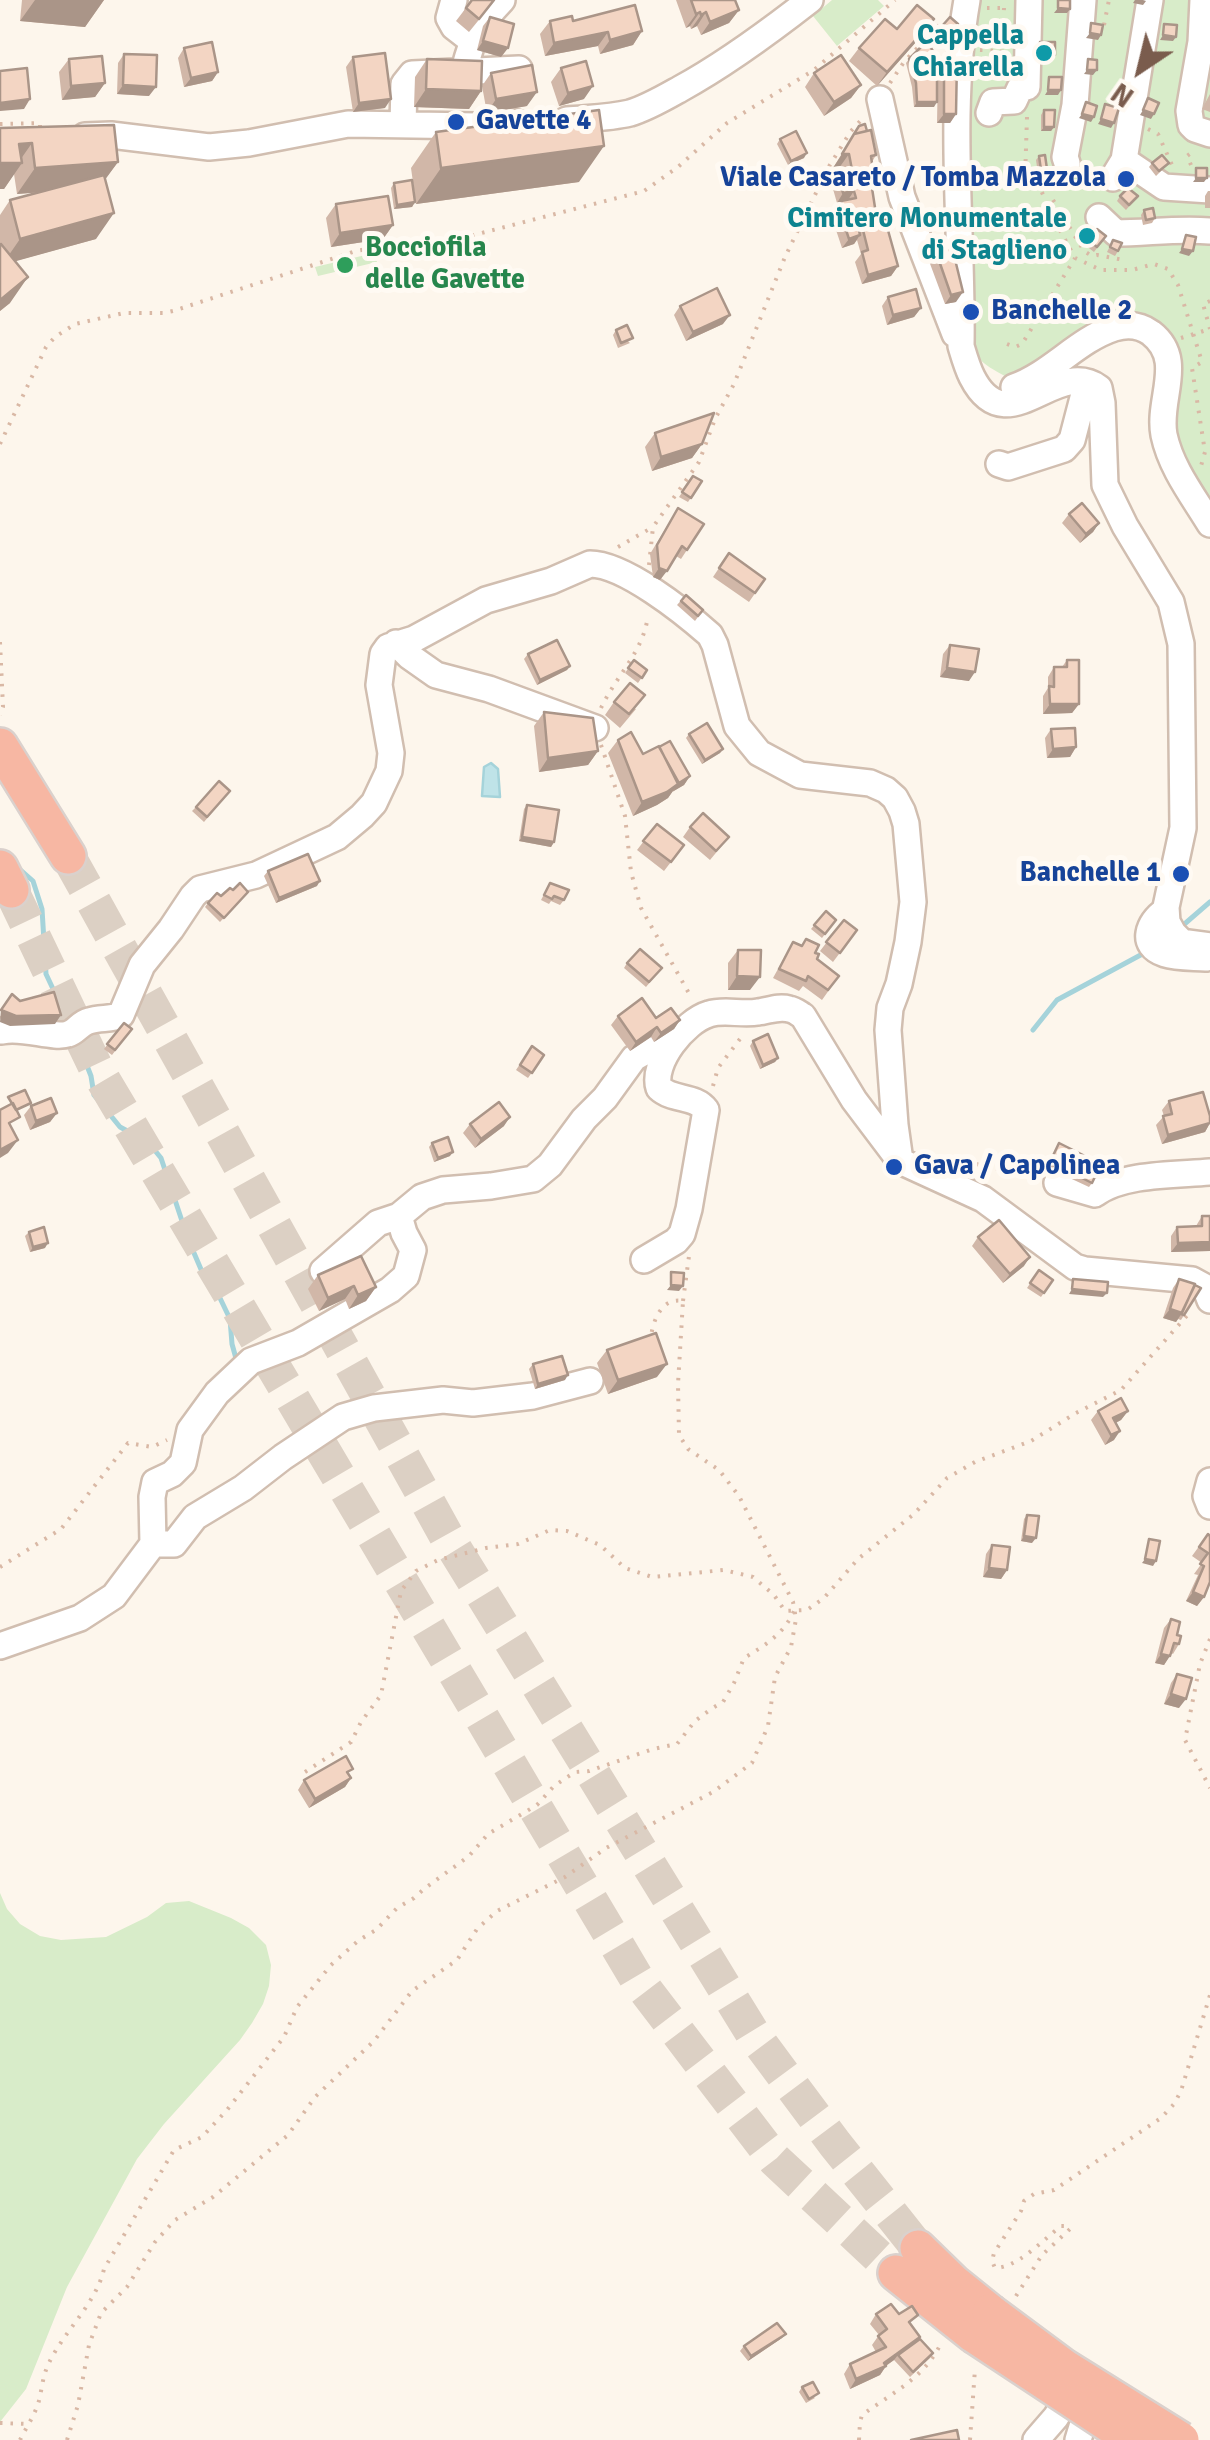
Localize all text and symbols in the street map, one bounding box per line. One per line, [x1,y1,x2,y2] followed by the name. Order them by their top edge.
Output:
[913,20,1024,86] place label: Cappella Chiarella
[1090,20,1190,120] north arrow
[1033,42,1055,64] marker: Cappella Chiarella
[1105,75,1141,114] text: N
[476,105,591,139] place label: Gavette 4
[445,111,467,133] marker: Gavette 4
[720,162,1106,196] place label: Viale Casareto / Tomba Mazzola
[1115,168,1137,190] marker: Viale Casareto / Tomba Mazzola
[787,203,1067,269] place label: Cimitero Monumentale di Staglieno
[1076,225,1098,247] marker: Cimitero Monumentale di Staglieno
[365,232,525,298] place label: Bocciofila delle Gavette
[334,254,356,276] marker: Bocciofila delle Gavette
[991,295,1132,329] place label: Banchelle 2
[960,301,982,323] marker: Banchelle 2
[1020,857,1161,891] place label: Banchelle 1
[1170,863,1192,885] marker: Banchelle 1
[914,1150,1120,1184] place label: Gava / Capolinea
[883,1156,905,1178] marker: Gava / Capolinea

